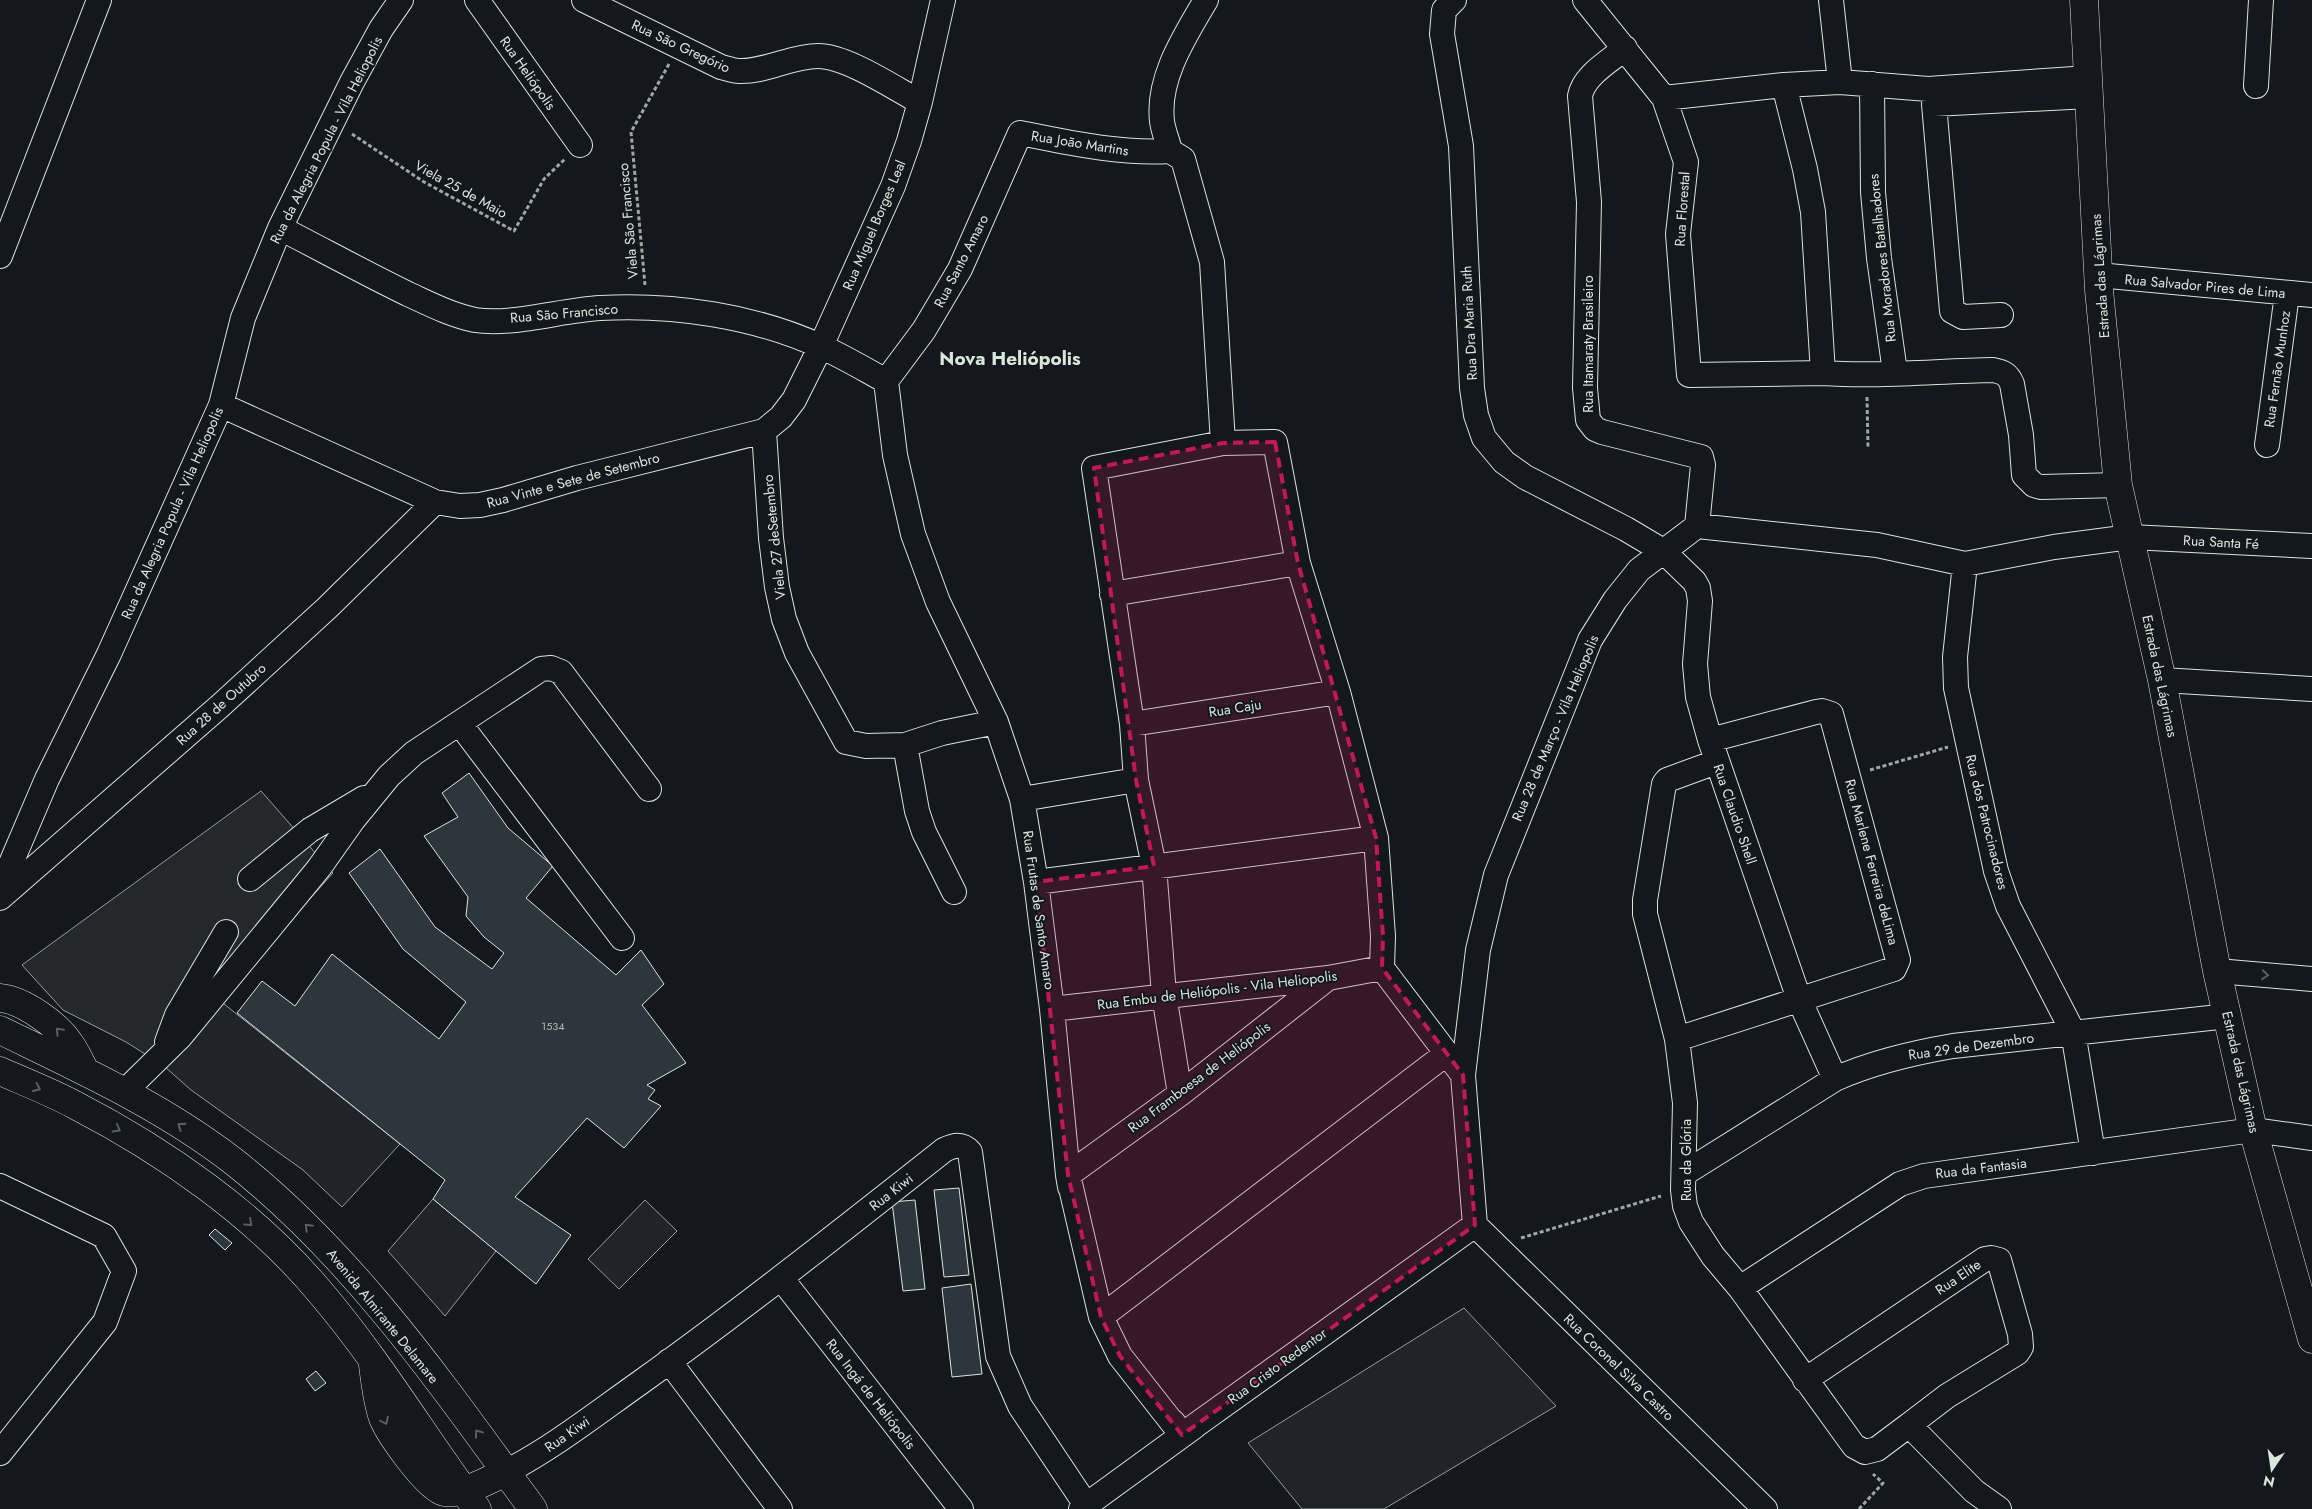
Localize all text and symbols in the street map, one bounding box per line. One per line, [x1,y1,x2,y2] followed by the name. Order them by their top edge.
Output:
[628,14,734,78] street label: Rua São Gregório
[265,32,387,247] street label: Rua da Alegria Popula - Vila Heliopolis
[495,32,561,114] street label: Rua Heliópolis
[1030,125,1131,161] street label: Rua João Martins
[411,155,511,223] street label: Viela 25 de Maio
[838,157,910,293] street label: Rua Miguel Borges Leal
[613,162,643,280] street label: Viela São Francisco
[1669,171,1695,247] street label: Rua Florestal
[1863,173,1901,343] street label: Rua Moradores Batalhadores
[929,211,993,311] street label: Rua Santo Amaro
[2086,213,2114,339] street label: Estrada das Lágrimas
[1456,265,1482,381] street label: Rua Dra Maria Ruth
[2124,269,2286,303] street label: Rua Salvador Pires de Lima
[1578,275,1598,413] street label: Rua Itamaraty Brasileiro
[509,298,619,328] street label: Rua São Francisco
[2259,309,2295,429] street label: Rua Fernão Munhoz
[939,345,1081,372] district label: Nova Heliópolis
[116,403,228,622] street label: Rua da Alegria Popula - Vila Heliopolis
[484,447,662,513] street label: Rua Vinte e Sete de Setembro
[757,473,791,600] street label: Viela 27 deSetembro
[2183,530,2259,554] street label: Rua Santa Fé
[2137,613,2183,739] street label: Estrada das Lágrimas
[1507,631,1604,824] street label: Rua 28 de Março - Vila Heliopolis
[172,658,271,750] street label: Rua 28 de Outubro
[1207,694,1263,722] street label: Rua Caju
[1961,752,2014,892] street label: Rua dos Patrocinadores
[1708,761,1762,867] street label: Rua Claudio Shell
[1840,777,1904,947] street label: Rua Marlene Ferreira deLima
[1018,829,1060,991] street label: Rua Frutas de Santo Amaro
[1096,965,1339,1015] street label: Rua Embu de Heliópolis - Vila Heliopolis
[2261,969,2269,980] one-way arrow
[2217,1009,2265,1135] street label: Estrada das Lágrimas
[1124,1016,1275,1137] street label: Rua Framboesa de Heliópolis
[541,1018,565,1034] house number: 1534
[56,1027,65,1036] one-way arrow
[1907,1027,2036,1065] street label: Rua 29 de Dezembro
[32,1081,41,1092] one-way arrow
[1676,1119,1696,1201] street label: Rua da Glória
[112,1123,121,1133] one-way arrow
[178,1123,187,1132] one-way arrow
[1934,1152,2028,1184] street label: Rua da Fantasia
[865,1168,917,1216] street label: Rua Kiwi
[244,1217,253,1226] one-way arrow
[304,1224,313,1233] one-way arrow
[322,1244,444,1388] street label: Avenida Almirante Delamare
[1931,1254,1985,1300] street label: Rua Elite
[1559,1309,1679,1425] street label: Rua Coronel Silva Castro
[1223,1323,1331,1409] street label: Rua Cristo Redentor
[822,1335,921,1454] street label: Rua Ingá de Heliópolis
[540,1411,594,1457] street label: Rua Kiwi
[379,1416,389,1425] one-way arrow
[475,1430,483,1439] one-way arrow
[2247,1444,2297,1494] north arrow
[2261,1471,2277,1493] text: N

